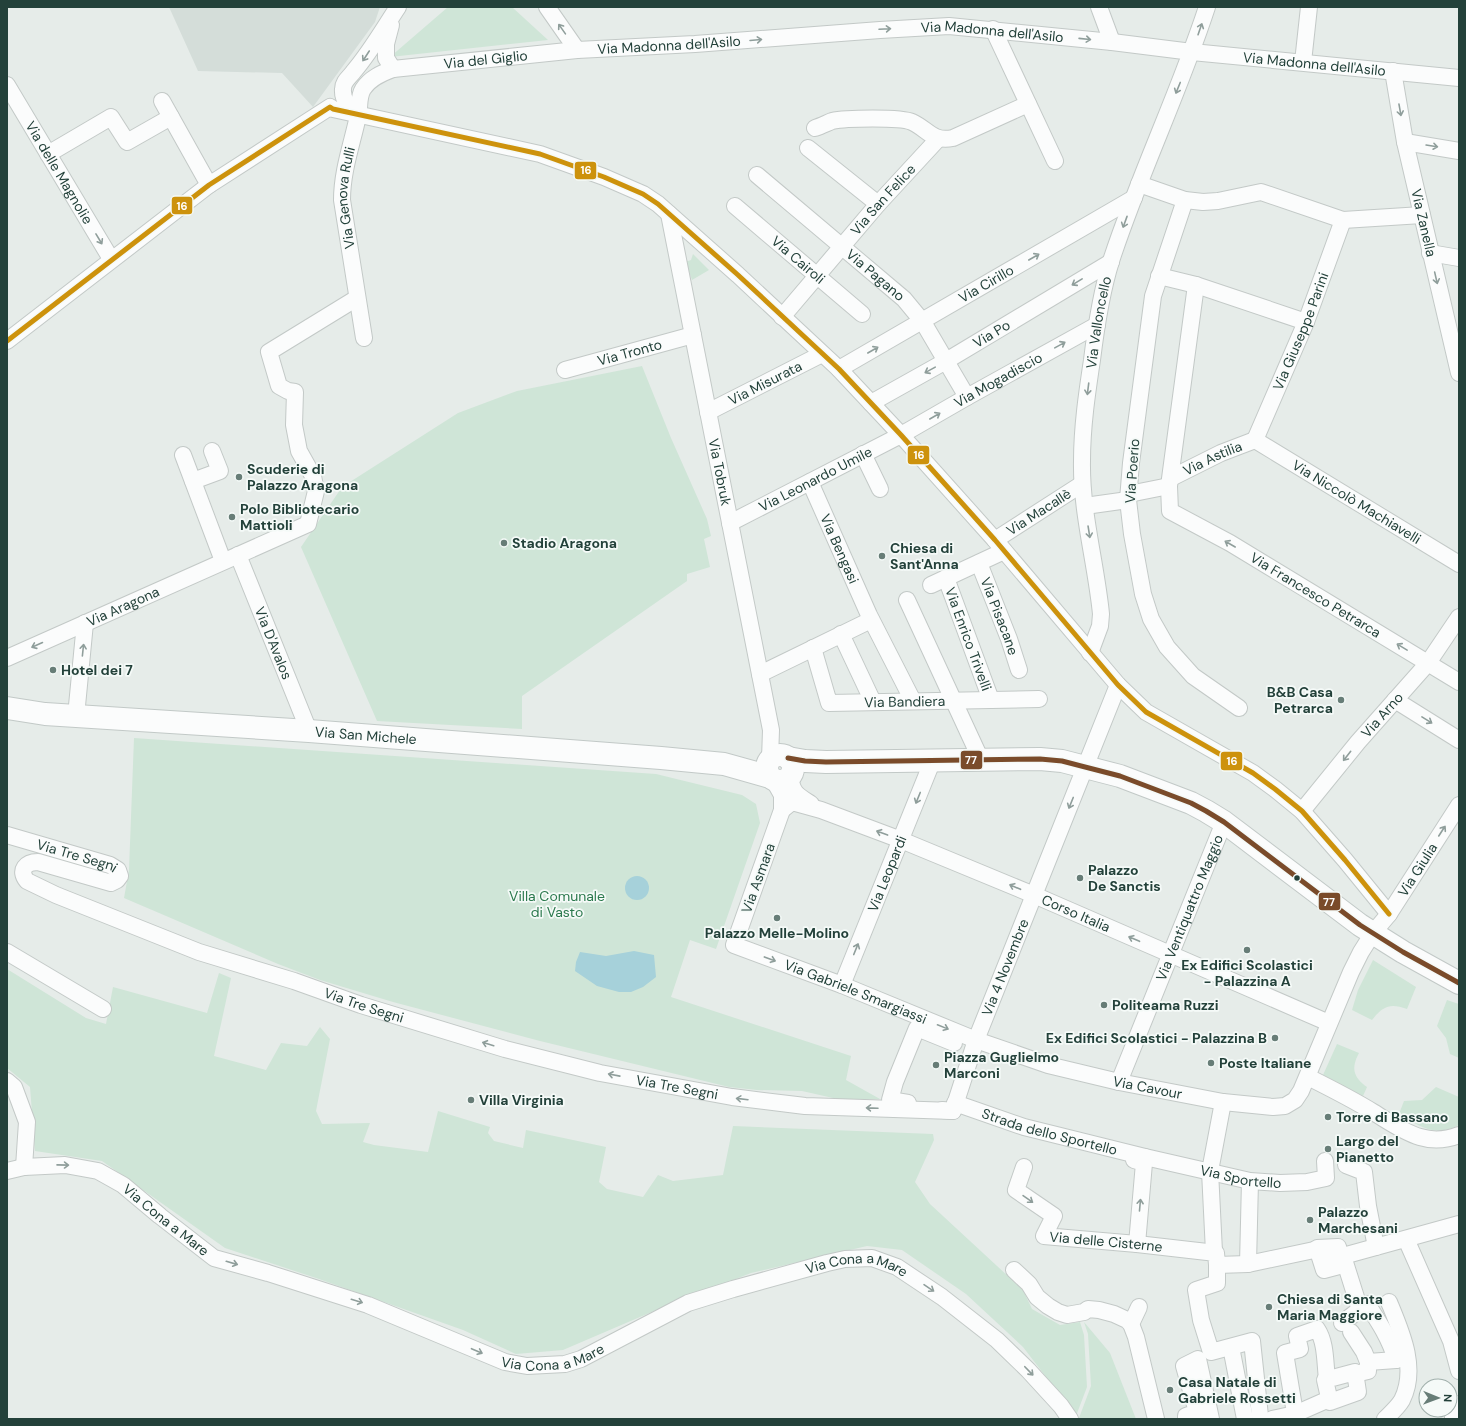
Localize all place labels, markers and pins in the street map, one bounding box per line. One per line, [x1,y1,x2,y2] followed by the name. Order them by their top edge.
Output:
[247,460,358,494] place label: Scuderie di Palazzo Aragona
[234,472,244,482] marker: Scuderie di Palazzo Aragona
[240,500,359,534] place label: Polo Bibliotecario Mattioli
[227,512,237,522] marker: Polo Bibliotecario Mattioli
[512,534,617,552] place label: Stadio Aragona
[499,538,509,548] marker: Stadio Aragona
[890,539,959,573] place label: Chiesa di Sant'Anna
[877,551,887,561] marker: Chiesa di Sant'Anna
[61,661,133,679] place label: Hotel dei 7
[48,665,58,675] marker: Hotel dei 7
[1267,683,1333,717] place label: B&B Casa Petrarca
[1336,695,1346,705] marker: B&B Casa Petrarca
[1088,861,1161,895] place label: Palazzo De Sanctis
[1075,873,1085,883] marker: Palazzo De Sanctis
[1292,873,1302,883] unlabelled marker
[772,913,782,923] marker: Palazzo Melle-Molino
[705,924,849,942] place label: Palazzo Melle-Molino
[1242,945,1252,955] marker: Ex Edifici Scolastici - Palazzina A
[1181,956,1313,990] place label: Ex Edifici Scolastici - Palazzina A
[1112,996,1219,1014] place label: Politeama Ruzzi
[1099,1000,1109,1010] marker: Politeama Ruzzi
[1046,1029,1267,1047] place label: Ex Edifici Scolastici - Palazzina B
[1270,1033,1280,1043] marker: Ex Edifici Scolastici - Palazzina B
[944,1048,1059,1082] place label: Piazza Guglielmo Marconi
[1219,1054,1312,1072] place label: Poste Italiane
[1206,1058,1216,1068] marker: Poste Italiane
[931,1060,941,1070] marker: Piazza Guglielmo Marconi
[479,1091,564,1109] place label: Villa Virginia
[466,1095,476,1105] marker: Villa Virginia
[1336,1108,1448,1126] place label: Torre di Bassano
[1323,1112,1333,1122] marker: Torre di Bassano
[1336,1132,1399,1166] place label: Largo del Pianetto
[1323,1144,1333,1154] marker: Largo del Pianetto
[1318,1203,1398,1237] place label: Palazzo Marchesani
[1305,1215,1315,1225] marker: Palazzo Marchesani
[1277,1290,1383,1324] place label: Chiesa di Santa Maria Maggiore
[1264,1302,1274,1312] marker: Chiesa di Santa Maria Maggiore
[1178,1373,1296,1407] place label: Casa Natale di Gabriele Rossetti
[1165,1385,1175,1395] marker: Casa Natale di Gabriele Rossetti

